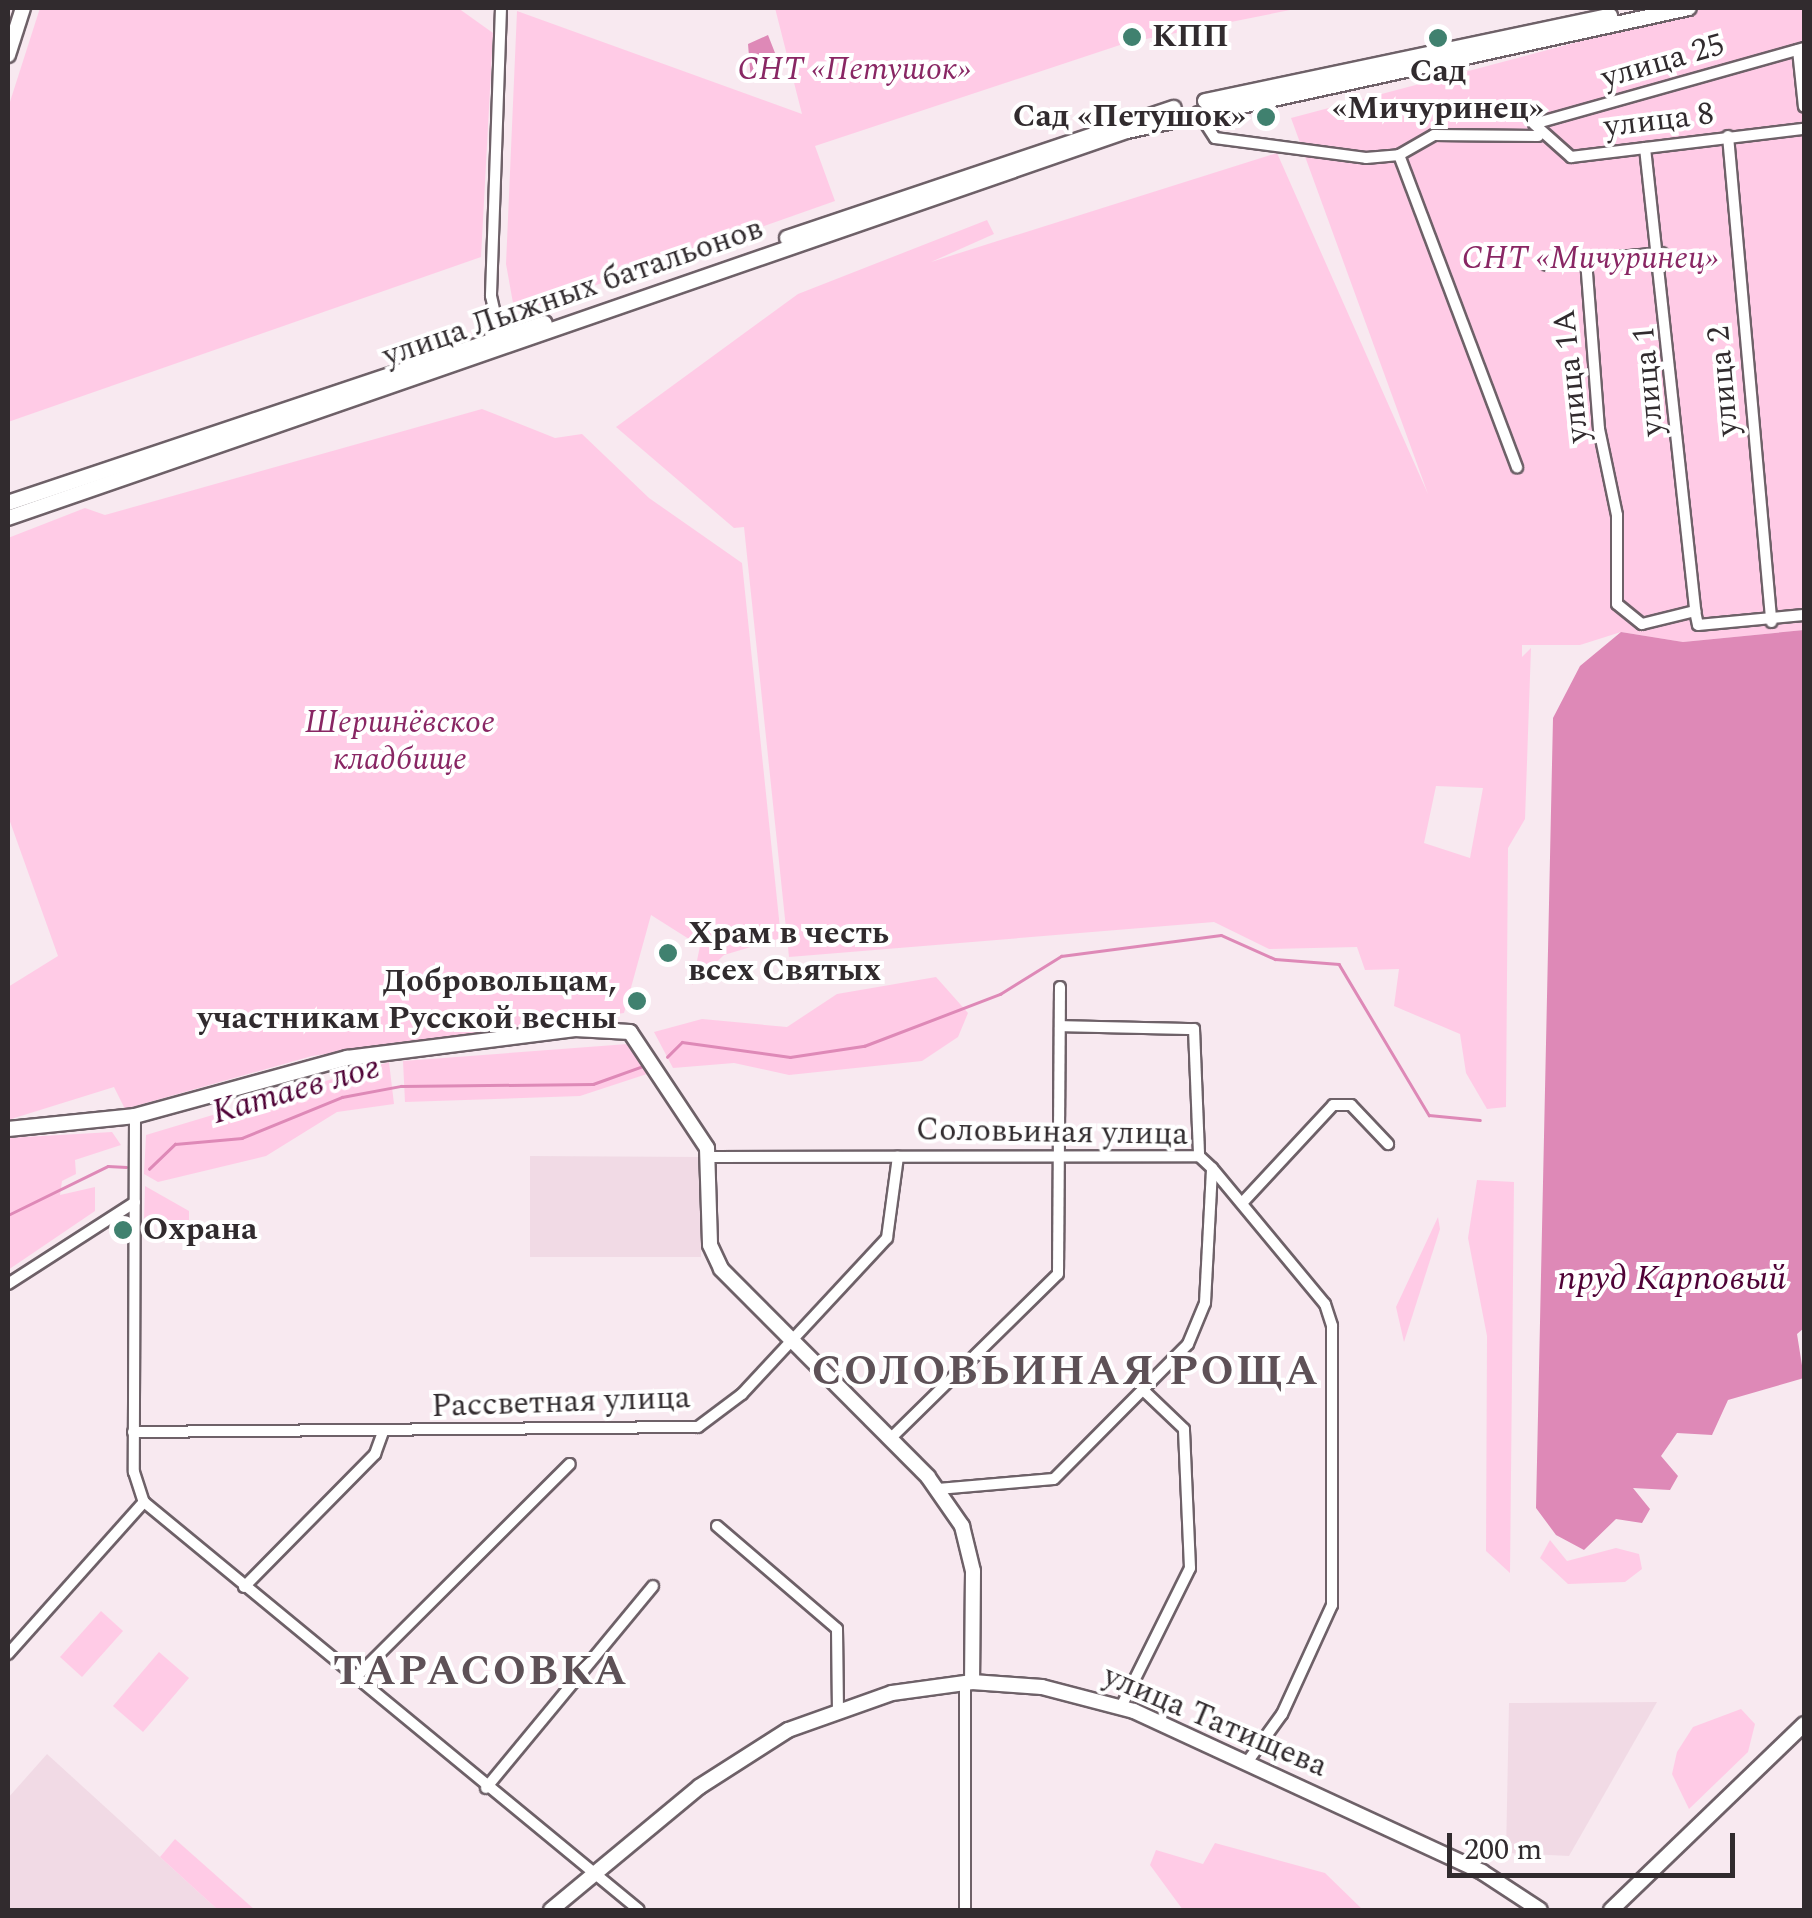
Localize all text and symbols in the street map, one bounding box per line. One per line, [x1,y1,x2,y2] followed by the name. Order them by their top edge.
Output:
[1152,18,1229,56] place label: КПП
[1121,26,1143,48] marker: КПП
[1597,26,1729,98] street label: улица 25
[1427,27,1449,49] marker: Сад «Мичуринец»
[737,51,971,89] park label: СНТ «Петушок»
[1332,54,1544,129] place label: Сад «Мичуринец»
[1602,95,1716,147] street label: улица 8
[1013,98,1246,136] place label: Сад «Петушок»
[1255,106,1277,128] marker: Сад «Петушок»
[378,210,768,376] street label: улица Лыжных батальонов
[1462,240,1718,278] park label: СНТ «Мичуринец»
[1546,307,1598,445] street label: улица 1А
[1625,324,1673,438] street label: улица 1
[1700,324,1748,438] street label: улица 2
[305,705,495,780] park label: Шершнёвское кладбище
[688,916,889,991] place label: Храм в честь всех Святых
[657,942,679,964] marker: Храм в честь всех Святых
[198,964,617,1039] place label: Добровольцам, участникам Русской весны
[626,990,648,1012] marker: Добровольцам, участникам Русской весны
[207,1046,385,1134] water label: Катаев лог
[916,1111,1188,1155] street label: Соловьиная улица
[143,1211,257,1249] place label: Охрана
[112,1219,134,1241] marker: Охрана
[1558,1258,1786,1300] water label: пруд Карповый
[812,1347,1320,1397] district label: СОЛОВЬИНАЯ РОЩА
[431,1379,691,1427] street label: Рассветная улица
[333,1647,629,1697] district label: ТАРАСОВКА
[1097,1657,1333,1787] street label: улица Татищева
[1452,1813,1740,1875] scale bar
[1464,1827,1542,1873] text: 200 m

